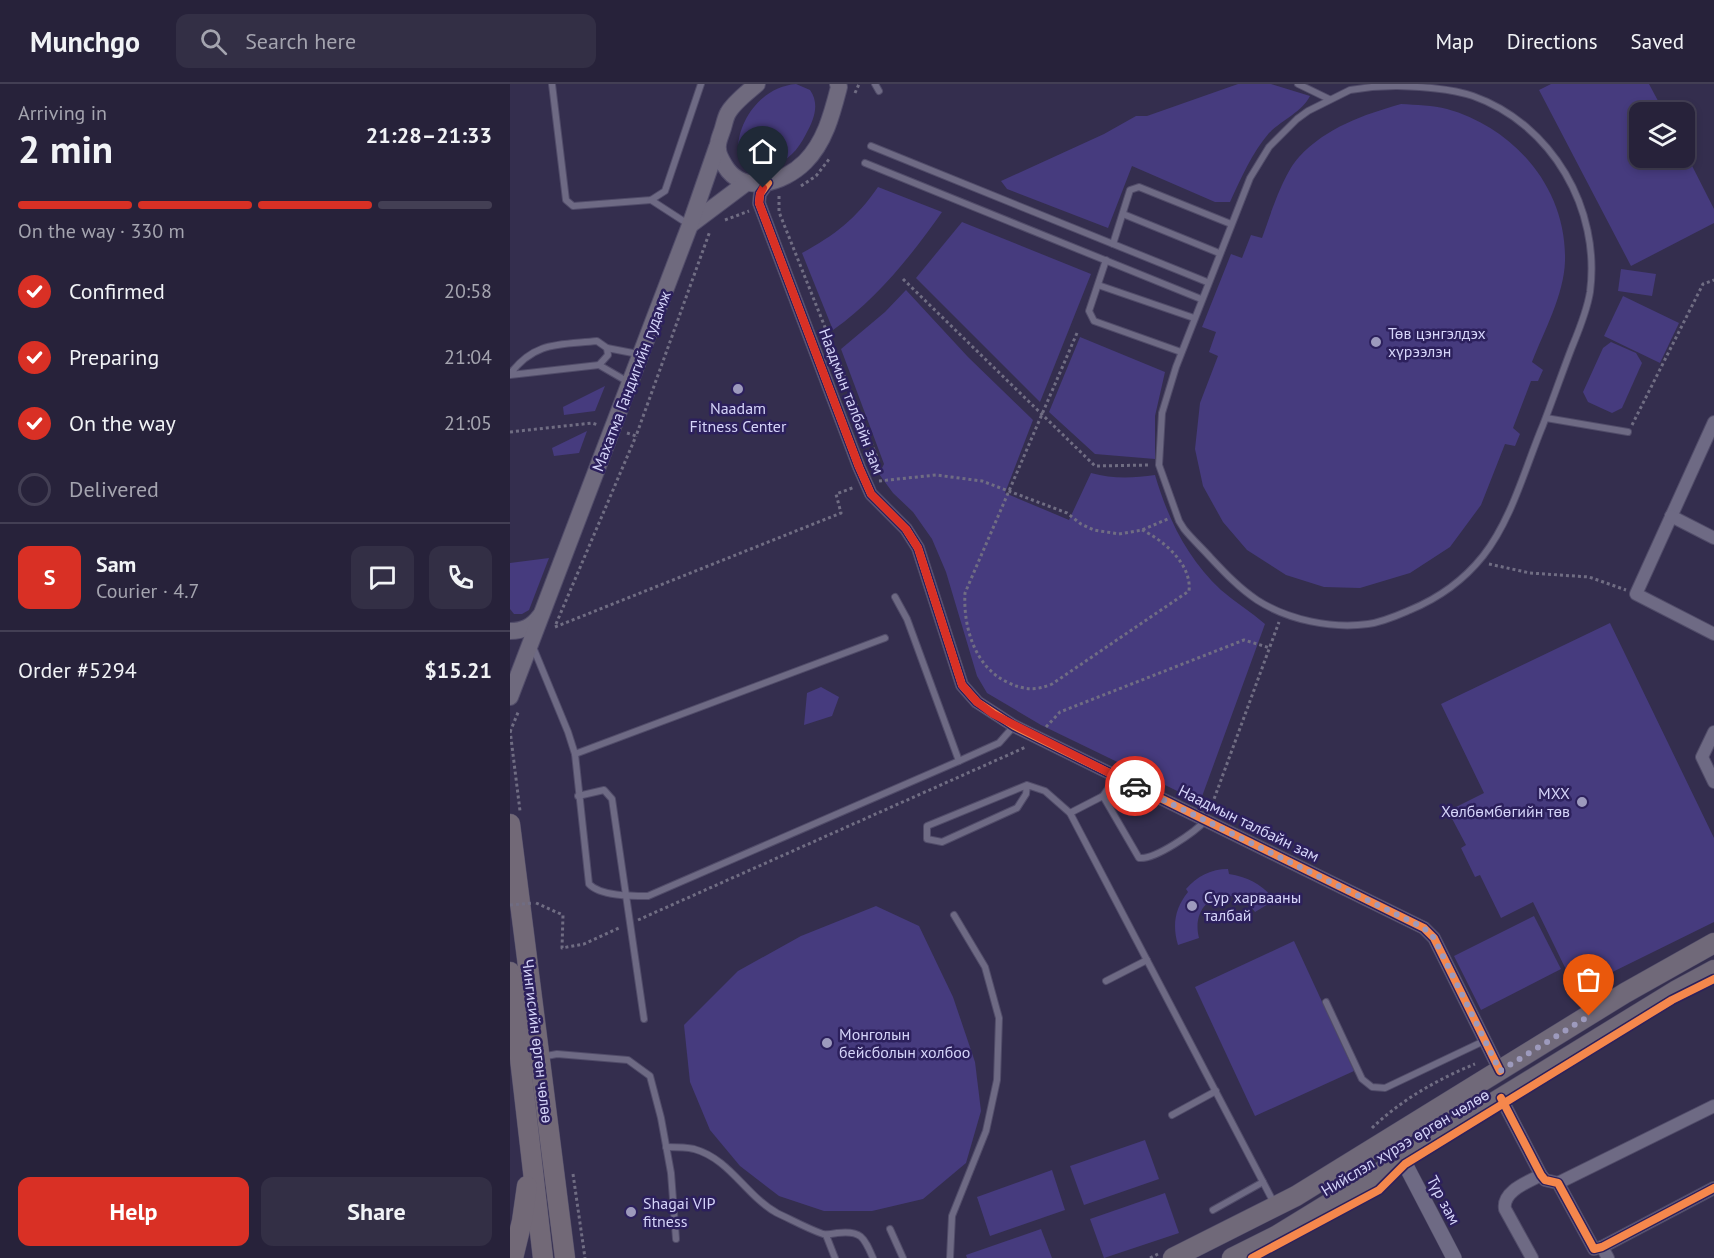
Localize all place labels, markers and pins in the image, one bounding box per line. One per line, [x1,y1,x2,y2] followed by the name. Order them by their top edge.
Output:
[737,126,788,188] pin
[1388,323,1486,361] place label: Төв цэнгэлдэх хүрээлэн
[1369,335,1383,349] marker: Төв цэнгэлдэх хүрээлэн
[731,382,745,396] marker: Naadam Fitness Center
[690,398,787,436] place label: Naadam Fitness Center
[1441,783,1570,821] place label: МХХ Хөлбөмбөгийн төв
[1575,795,1589,809] marker: МХХ Хөлбөмбөгийн төв
[1204,887,1301,925] place label: Сур харвааны талбай
[1185,899,1199,913] marker: Сур харвааны талбай
[1563,954,1614,1016] pin
[839,1024,970,1062] place label: Монголын бейсболын холбоо
[820,1036,834,1050] marker: Монголын бейсболын холбоо
[643,1193,716,1231] place label: Shagai VIP fitness
[624,1205,638,1219] marker: Shagai VIP fitness

